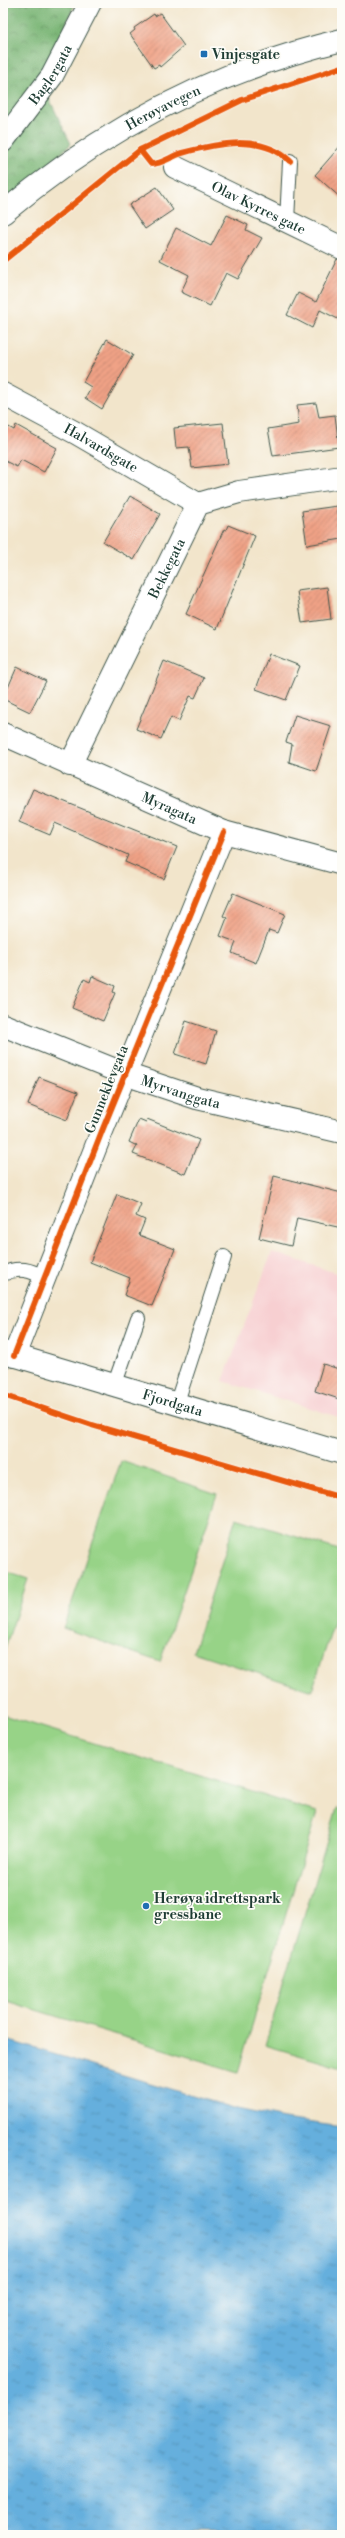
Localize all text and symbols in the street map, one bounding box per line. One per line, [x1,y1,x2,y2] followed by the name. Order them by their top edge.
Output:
[25,41,77,109] street label: Baglergata
[211,46,280,64] place label: Vinjesgate
[199,49,209,59] marker: Vinjesgate
[122,81,204,135] street label: Herøyavegen
[208,178,309,239] street label: Olav Kyrres gate
[61,420,141,477] street label: Halvardsgate
[144,535,190,603] street label: Bekkegata
[138,789,200,829] street label: Myragata
[81,1042,133,1136] street label: Gunneklevgata
[138,1072,223,1113] street label: Myrvanggata
[140,1386,206,1421] street label: Fjordgata
[154,1890,281,1924] place label: Herøya idrettspark gressbane
[141,1901,151,1911] marker: Herøya idrettspark gressbane

